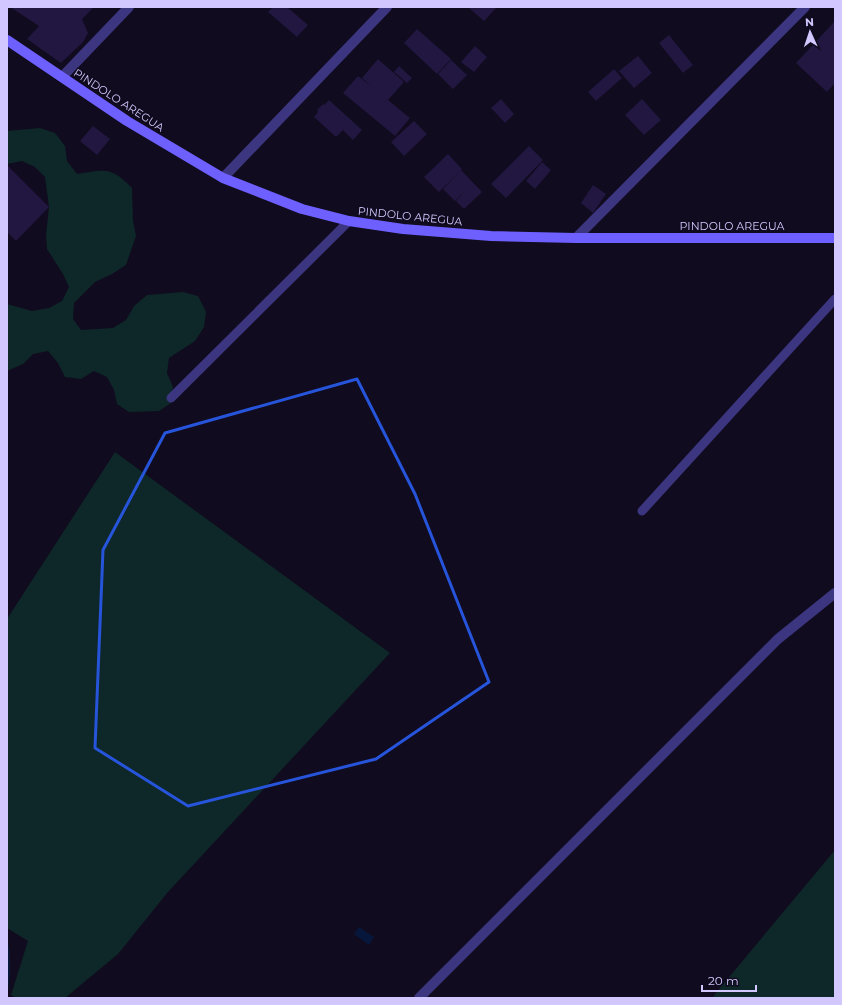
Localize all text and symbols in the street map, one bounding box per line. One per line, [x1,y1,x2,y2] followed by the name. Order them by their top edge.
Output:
[790,12,830,52] north arrow
[805,15,814,29] text: N
[71,66,167,135] street label: PINDOLO AREGUA
[357,204,463,228] street label: PINDOLO AREGUA
[680,219,785,233] street label: PINDOLO AREGUA
[702,967,756,993] scale bar
[708,973,739,988] text: 20 m

